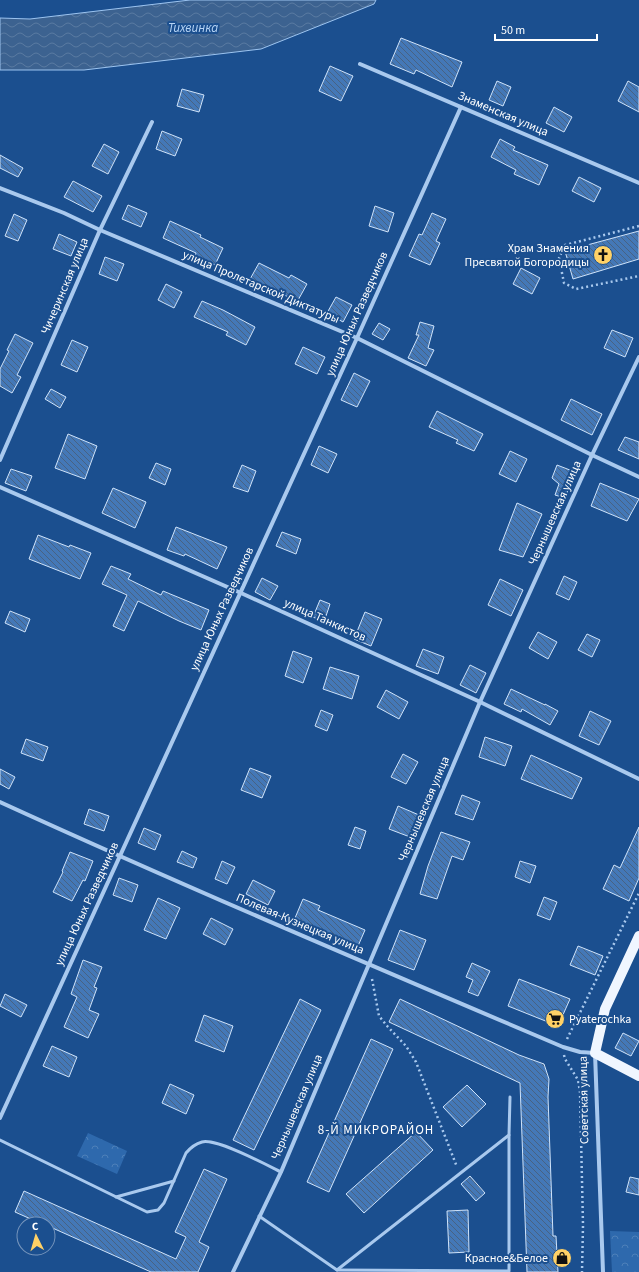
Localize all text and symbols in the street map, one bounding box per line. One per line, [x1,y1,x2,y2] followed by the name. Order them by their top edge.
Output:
[495,16,597,42] scale bar
[168,19,218,37] water label: Тихвинка
[501,22,525,39] text: 50 m
[455,87,551,141] street label: Знаменская улица
[37,235,93,337] street label: Чичеринская улица
[464,240,589,271] place label: Храм Знамения Пресвятой Богородицы
[592,244,614,266] church icon: Храм Знамения Пресвятой Богородицы
[180,246,342,328] street label: улица Пролетарской Диктатуры
[322,249,392,379] street label: улица Юных Разведчиков
[524,458,586,568] street label: Чернышевская улица
[186,544,258,674] street label: улица Юных Разведчиков
[281,594,369,646] street label: улица Танкистов
[394,754,454,864] street label: Чернышевская улица
[51,839,123,969] street label: улица Юных Разведчиков
[233,889,367,959] street label: Полевая-Кузнецкая улица
[544,1008,566,1030] supermarket icon: Pyaterochka
[569,1011,631,1028] place label: Pyaterochka
[267,1052,327,1162] street label: Чернышевская улица
[575,1056,593,1144] street label: Советская улица
[318,1121,434,1139] district label: 8-Й МИКРОРАЙОН
[16,1216,56,1256] north arrow
[31,1219,40,1234] text: С
[551,1247,573,1269] shop icon: Красное&Белое
[465,1250,548,1267] place label: Красное&Белое

